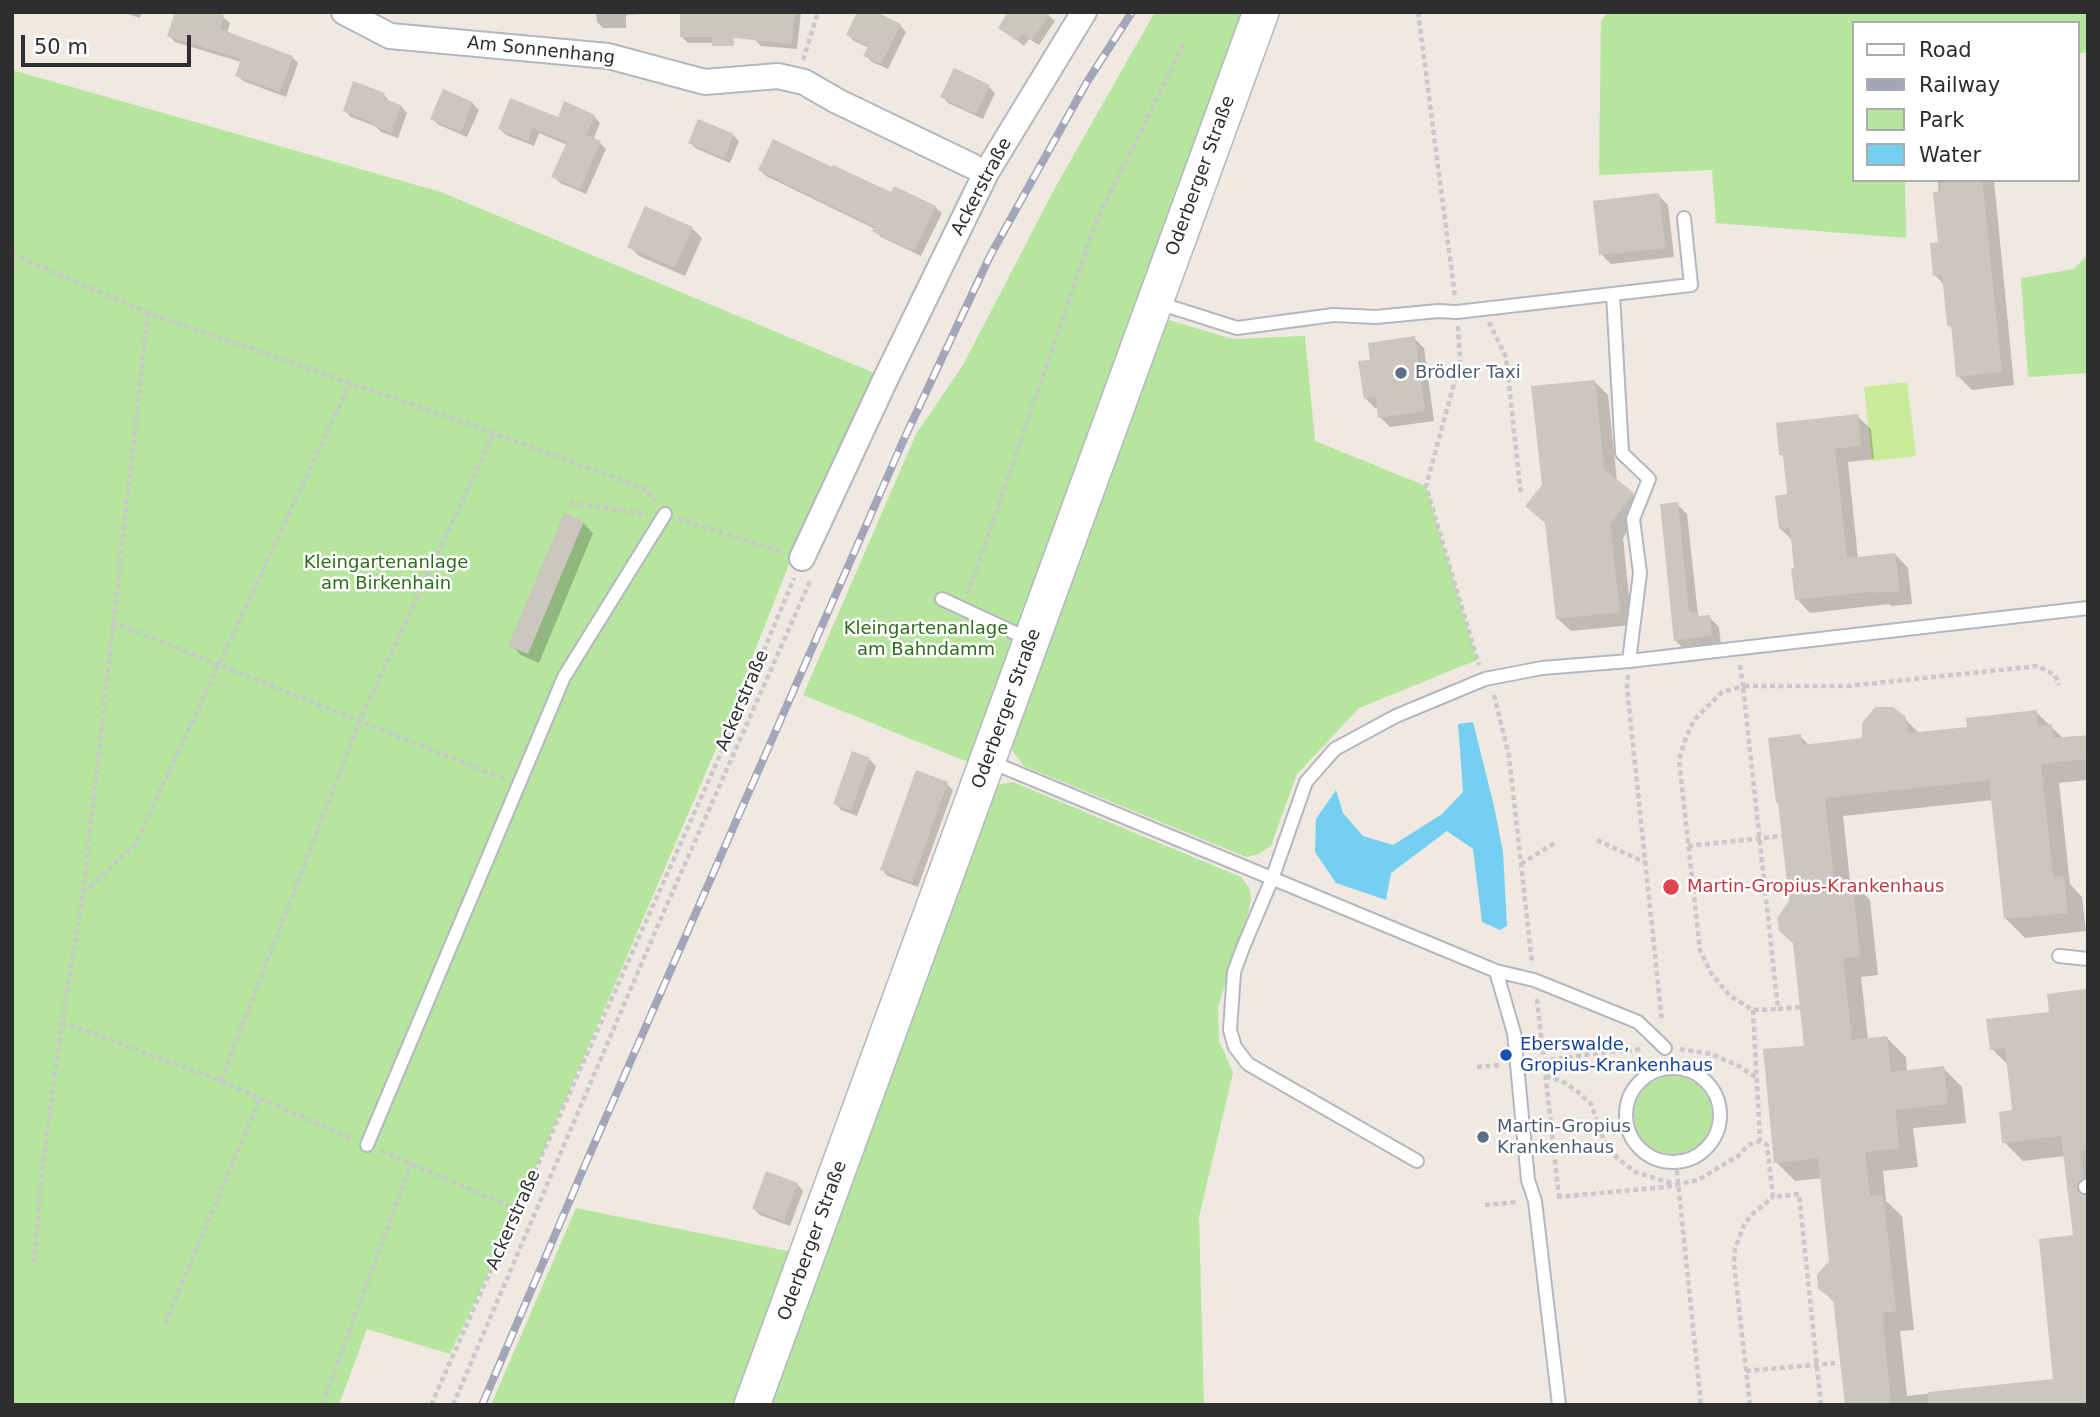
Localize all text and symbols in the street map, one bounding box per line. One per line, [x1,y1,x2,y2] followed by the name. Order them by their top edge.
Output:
[24,21,194,65] scale bar
[1852,21,2079,182] legend
[466,32,616,70] street label: Am Sonnenhang
[34,35,88,59] text: 50 m
[1919,38,1972,62] text: Road
[1919,73,2000,97] text: Railway
[1162,93,1240,259] street label: Oderberger Straße
[1919,108,1964,132] text: Park
[947,135,1017,239] street label: Ackerstraße
[1919,143,1981,167] text: Water
[1415,362,1521,384] place label: Brödler Taxi
[1393,365,1409,381] marker: Brödler Taxi
[304,552,468,594] park label: Kleingartenanlage am Birkenhain
[844,618,1008,660] park label: Kleingartenanlage am Bahndamm
[968,626,1046,792] street label: Oderberger Straße
[712,647,774,755] street label: Ackerstraße
[1687,876,1944,898] place label: Martin-Gropius-Krankenhaus
[1661,877,1681,897] marker: Martin-Gropius-Krankenhaus
[1520,1034,1713,1076] place label: Eberswalde, Gropius-Krankenhaus
[1498,1047,1514,1063] marker: Eberswalde, Gropius-Krankenhaus
[1497,1116,1631,1158] place label: Martin-Gropius Krankenhaus
[1475,1129,1491,1145] marker: Martin-Gropius Krankenhaus
[774,1158,852,1324] street label: Oderberger Straße
[482,1167,546,1273] street label: Ackerstraße

